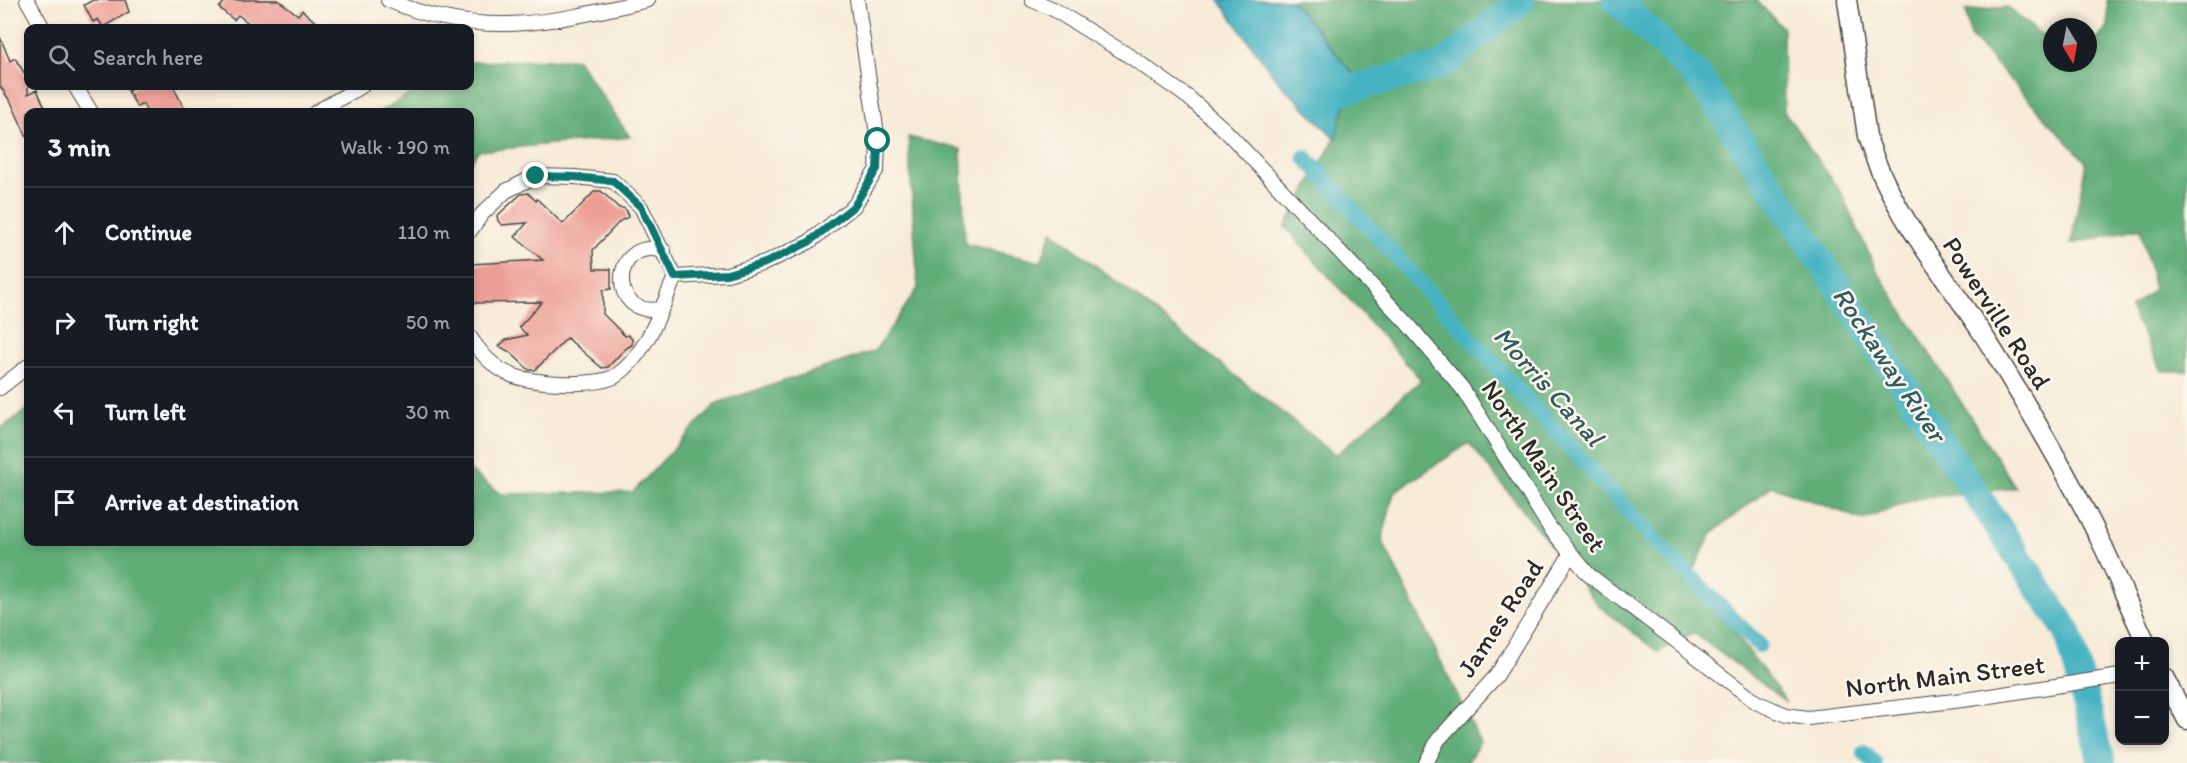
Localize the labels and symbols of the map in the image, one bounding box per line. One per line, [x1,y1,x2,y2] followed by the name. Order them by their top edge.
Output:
[2043,18,2097,72] north arrow
[864,127,890,153] route start
[522,162,548,188] route end
[1936,231,2058,395] street label: Powerville Road
[1826,280,1956,451] water label: Rockaway River
[1487,319,1613,454] water label: Morris Canal
[1475,374,1614,558] street label: North Main Street
[1450,553,1550,683] street label: James Road
[1843,648,2047,704] street label: North Main Street

